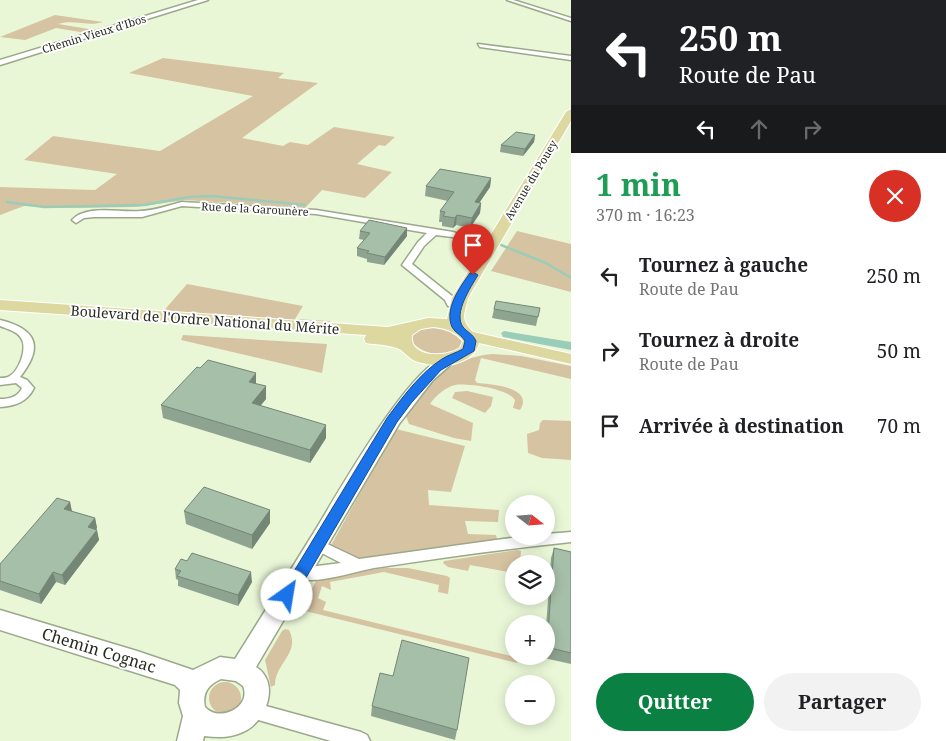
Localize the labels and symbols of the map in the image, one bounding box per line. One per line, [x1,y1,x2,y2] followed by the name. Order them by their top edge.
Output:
[40,11,148,56] street label: Chemin Vieux d'Ibos
[501,136,561,223] street label: Avenue du Pouey
[201,198,309,219] street label: Rue de la Garounère
[452,224,494,275] pin
[70,301,340,338] street label: Boulevard de l'Ordre National du Mérite
[505,495,555,545] north arrow
[260,568,312,620] position arrow
[39,622,159,678] street label: Chemin Cognac

